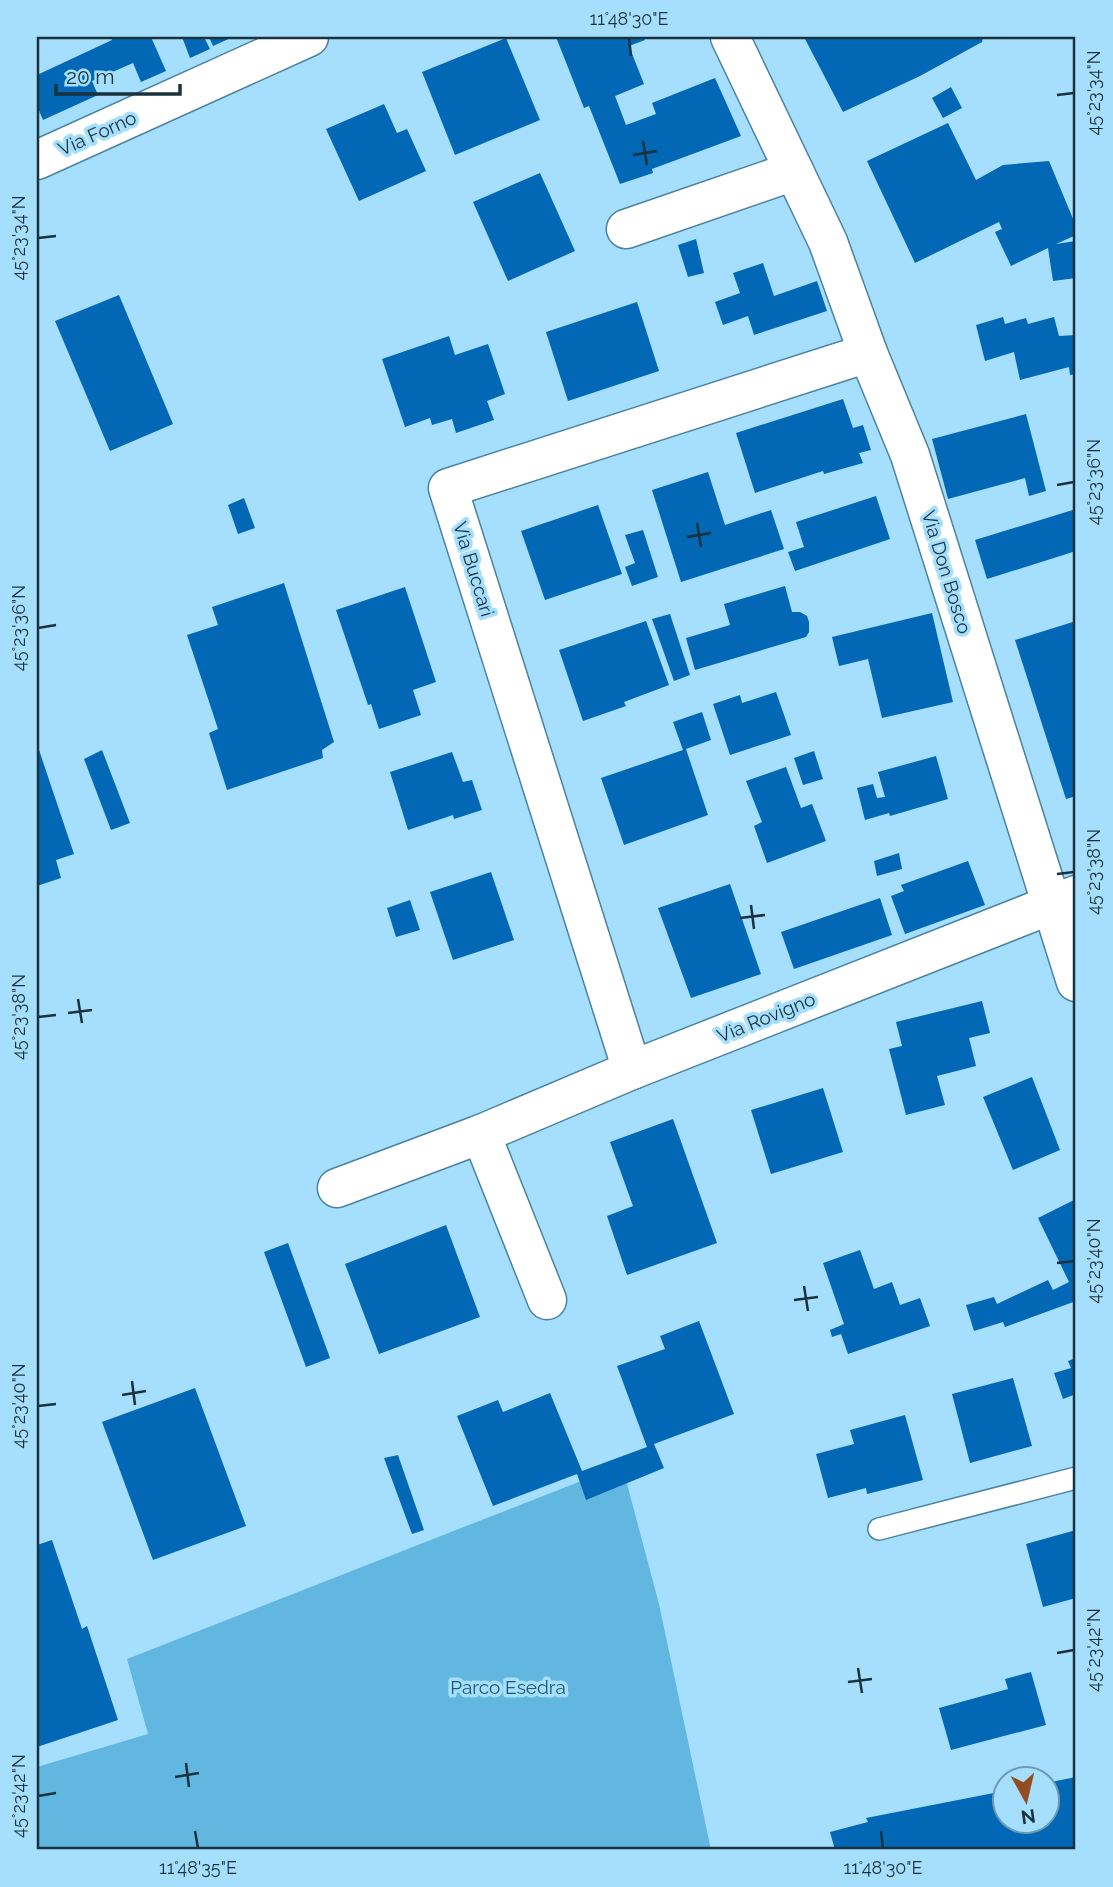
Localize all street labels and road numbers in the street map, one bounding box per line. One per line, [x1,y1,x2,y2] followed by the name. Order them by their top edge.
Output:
[55,106,139,160] street label: Via Forno
[918,508,976,636] street label: Via Don Bosco
[449,519,499,619] street label: Via Buccari
[714,987,818,1047] street label: Via Rovigno

